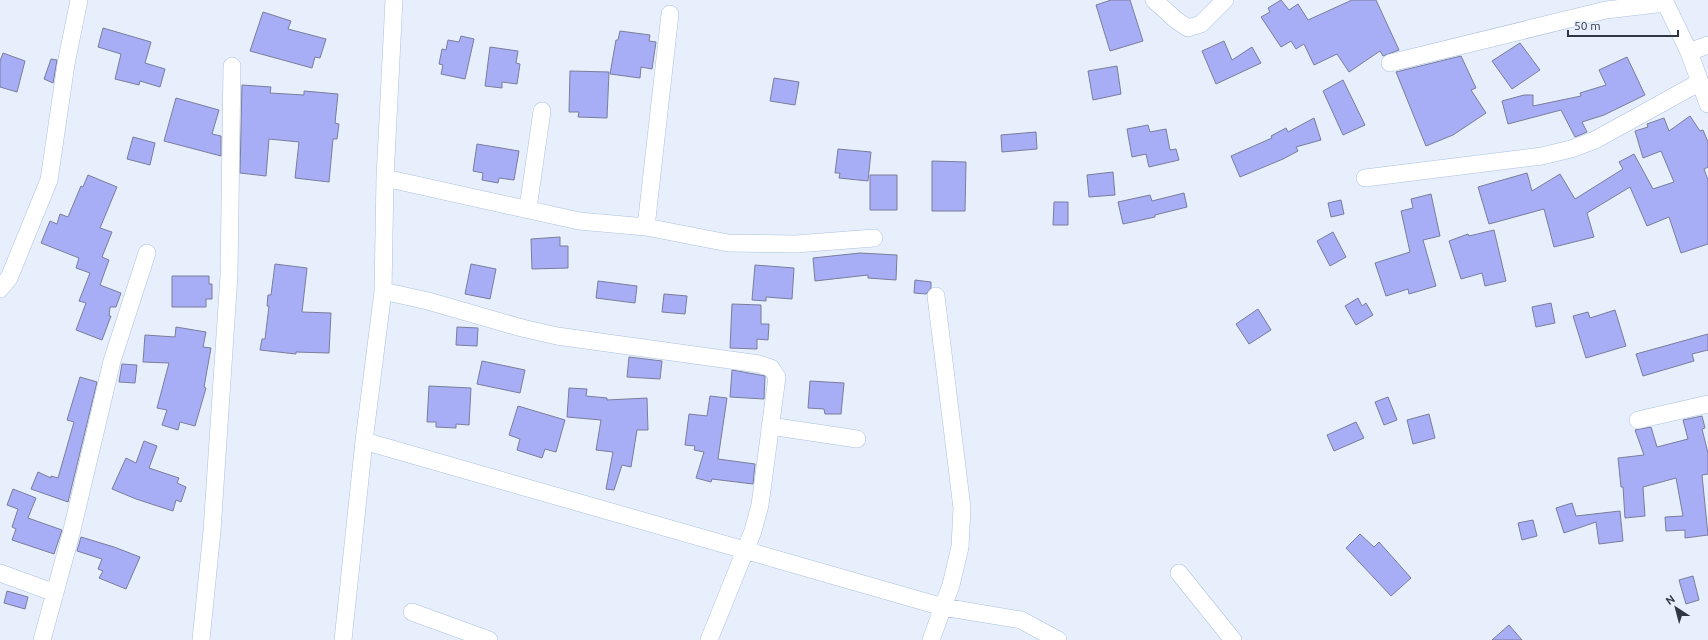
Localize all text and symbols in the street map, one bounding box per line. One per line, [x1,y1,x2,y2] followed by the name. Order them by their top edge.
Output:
[1568,12,1678,38] scale bar
[1574,19,1601,32] text: 50 m
[1656,588,1696,628] north arrow
[1663,593,1677,607] text: N

